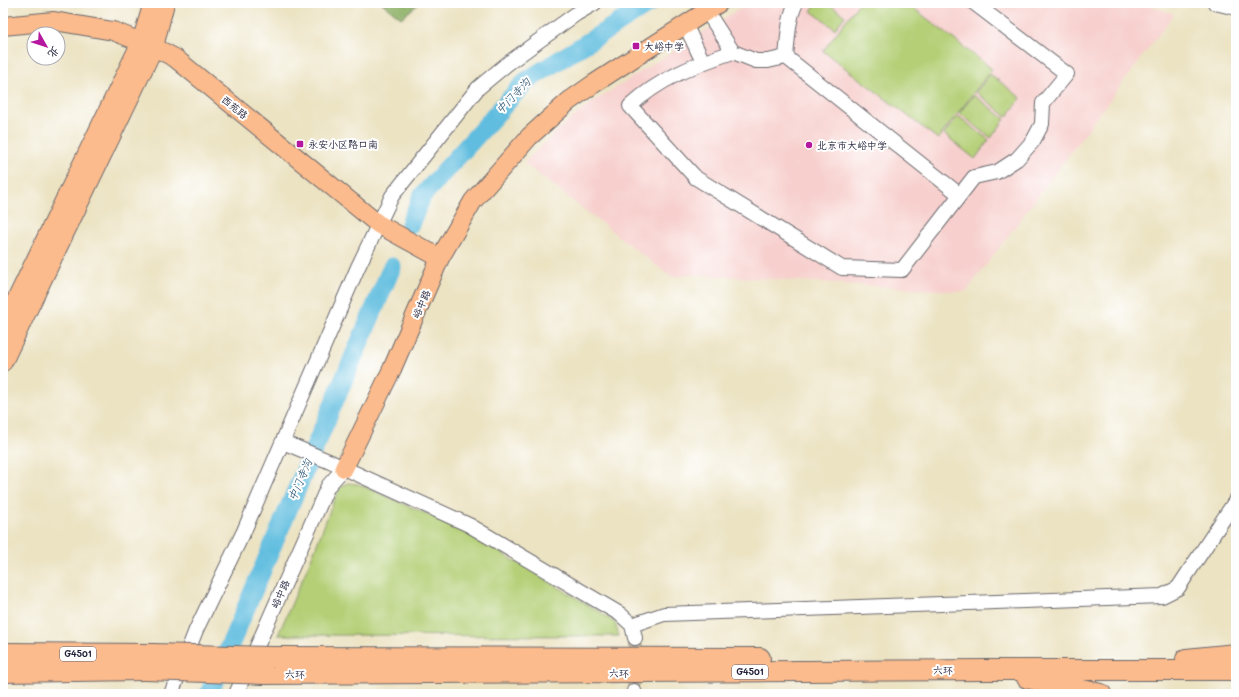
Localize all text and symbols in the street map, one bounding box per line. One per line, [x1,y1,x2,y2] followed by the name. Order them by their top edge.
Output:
[26,26,66,66] north arrow
[644,39,684,53] place label: 大峪中学
[631,41,641,51] marker: 大峪中学
[45,44,63,62] text: 北
[492,74,534,117] water label: 中门寺沟
[219,92,251,122] street label: 西苑路
[308,137,378,151] place label: 永安小区路口南
[817,138,887,152] place label: 北京市大峪中学
[295,139,305,149] marker: 永安小区路口南
[804,140,814,150] marker: 北京市大峪中学
[409,287,433,321] street label: 峪中路
[284,456,315,503] water label: 中门寺沟
[268,577,292,611] street label: 峪中路
[60,647,96,661] road number: G4501
[933,663,953,677] street label: 六环
[732,665,768,679] road number: G4501
[609,666,629,680] street label: 六环
[285,667,305,681] street label: 六环

